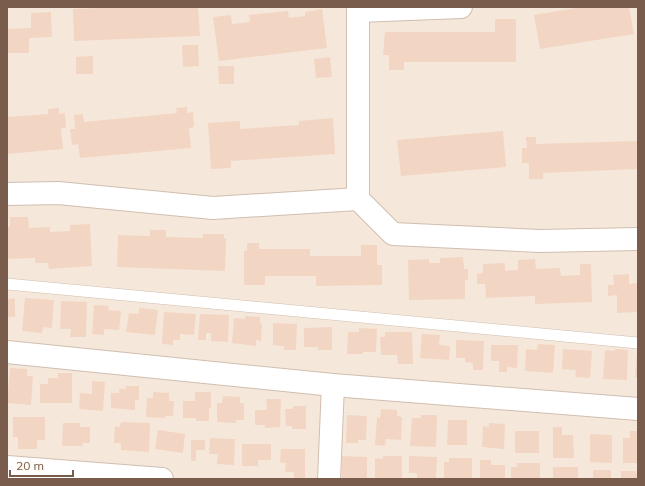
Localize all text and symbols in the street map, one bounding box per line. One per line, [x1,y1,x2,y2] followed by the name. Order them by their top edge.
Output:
[10,452,73,478] scale bar
[16,458,44,473] text: 20 m

